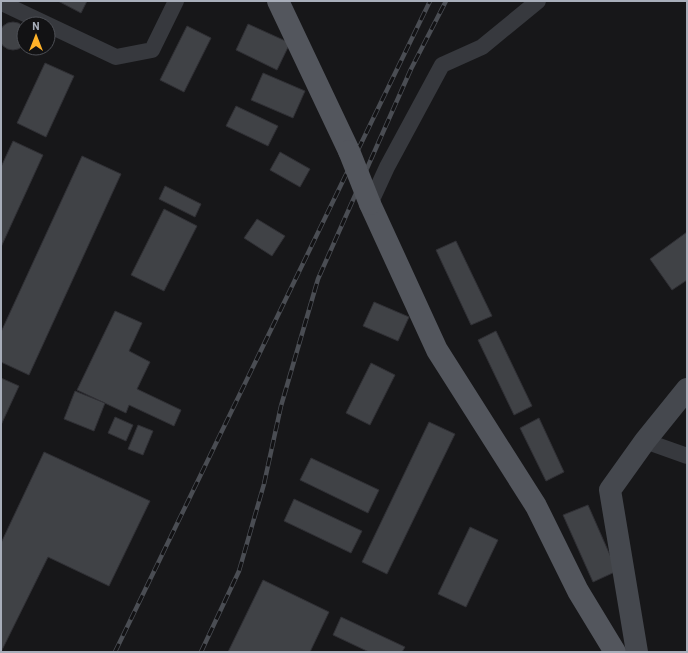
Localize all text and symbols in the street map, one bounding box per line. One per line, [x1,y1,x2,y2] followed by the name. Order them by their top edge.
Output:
[16,16,56,56] north arrow
[32,19,40,32] text: N

